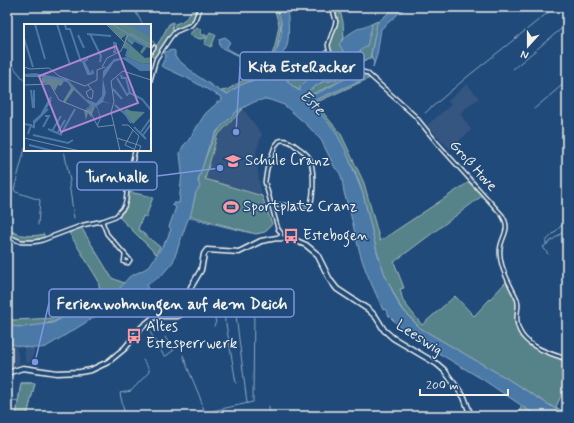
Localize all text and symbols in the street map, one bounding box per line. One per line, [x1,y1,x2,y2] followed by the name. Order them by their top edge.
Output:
[24,24,151,151] inset map
[508,26,548,66] north arrow
[519,47,531,62] text: N
[240,52,364,80] callout: Kita EsteRacker
[248,57,356,78] text: Kita EsteRacker
[295,86,330,121] water label: Este
[444,136,502,196] street label: Groß Hove
[245,151,330,171] place label: Schule Cranz
[224,152,242,170] school or university icon: Schule Cranz
[77,162,157,190] callout: Turnhalle
[85,167,149,188] text: Turnhalle
[243,197,358,217] place label: Sportplatz Cranz
[222,198,240,216] sports icon: Sportplatz Cranz
[303,226,369,247] place label: Estebogen
[282,227,300,245] bus stop icon: Estebogen
[49,289,294,317] callout: Ferienwohnungen auf dem Deich
[57,294,288,317] text: Ferienwohnungen auf dem Deich
[392,315,446,361] street label: Leeswig
[146,317,238,354] place label: Altes Estesperrwerk
[125,327,143,345] bus stop icon: Altes Estesperrwerk
[420,371,508,397] scale bar
[426,378,459,394] text: 200 m

